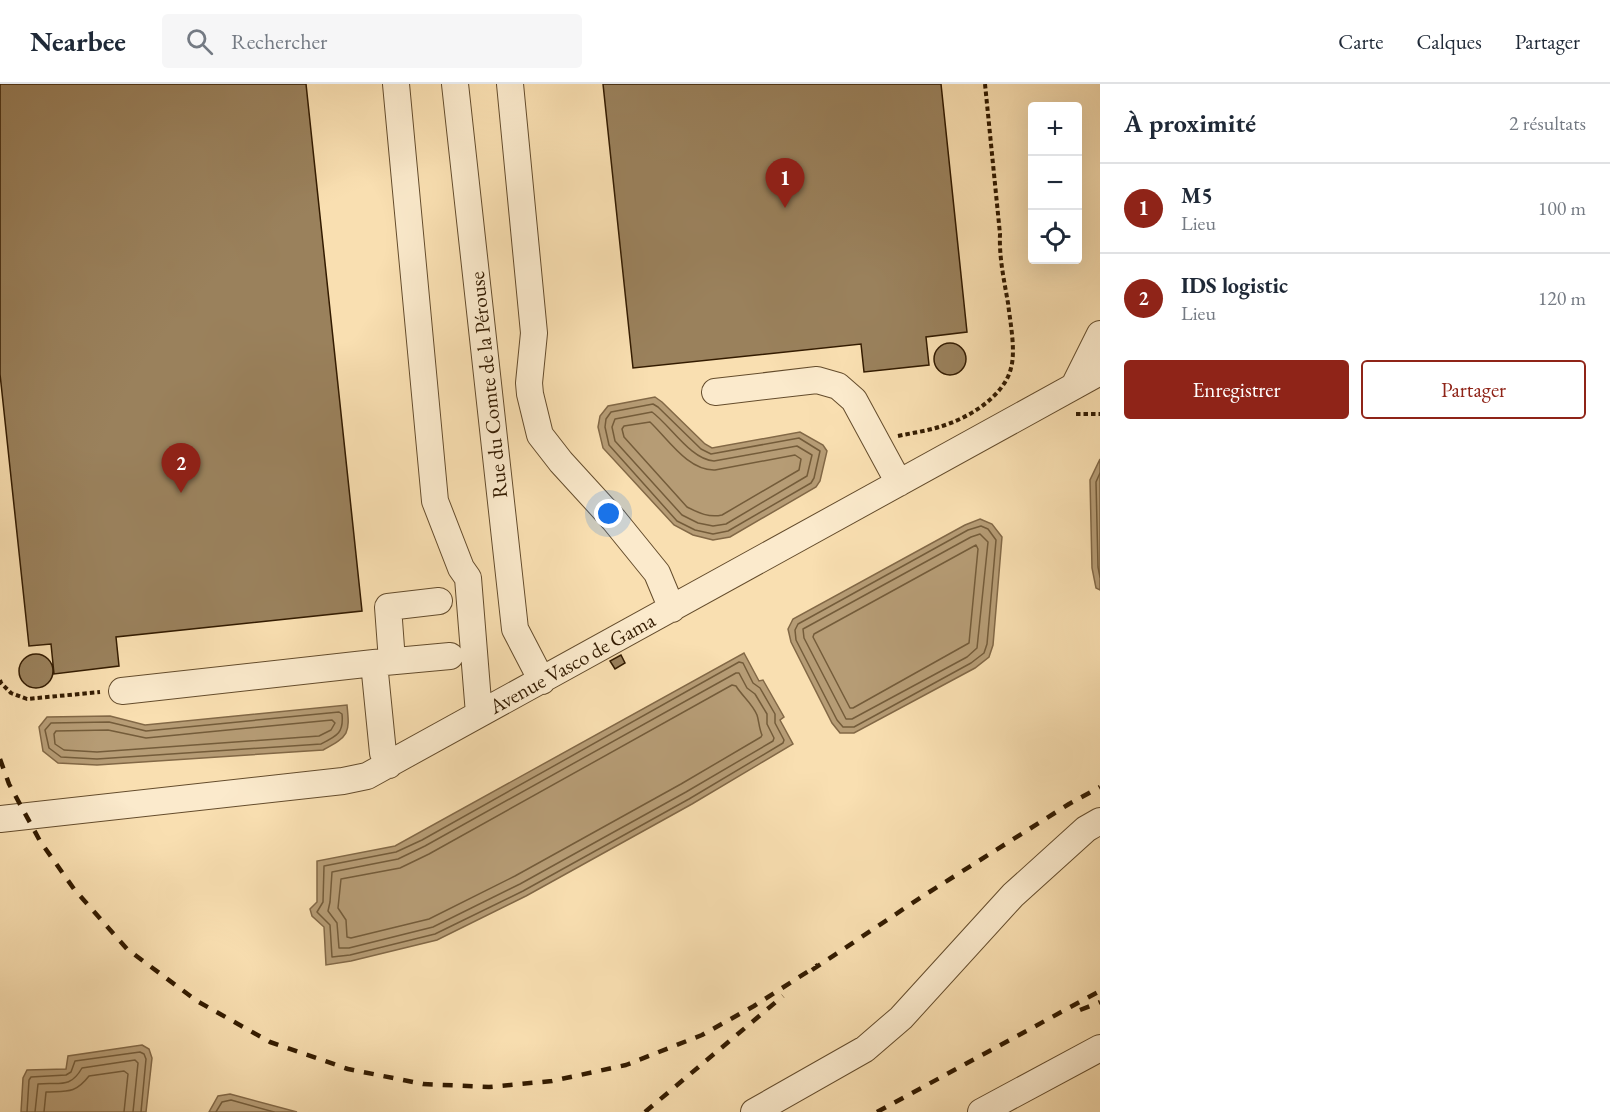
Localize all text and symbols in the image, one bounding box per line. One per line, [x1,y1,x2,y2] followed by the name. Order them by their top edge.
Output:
[162,14,582,68] search box
[30,23,126,59] text: Nearbee
[183,25,216,58] icon: search
[231,27,327,56] text: Rechercher
[1338,28,1383,55] text: Carte
[1416,28,1482,55] text: Calques
[1515,28,1580,55] text: Partager
[1028,102,1082,264] map controls
[1028,102,1082,156] button: +
[1124,106,1256,140] text: À proximité
[1509,110,1586,136] text: 2 résultats
[1028,156,1082,210] button: −
[766,158,804,208] pin: 1
[1181,181,1213,210] text: M5
[1138,195,1149,221] text: 1
[1538,195,1586,221] text: 100 m
[1028,210,1082,264] button: locate
[1181,210,1216,236] text: Lieu
[463,270,513,500] street label: Rue du Comte de la Pérouse
[1181,271,1288,300] text: IDS logistic
[1138,285,1149,311] text: 2
[1538,285,1586,311] text: 120 m
[1181,300,1216,326] text: Lieu
[1124,360,1349,419] button: Enregistrer
[1361,360,1586,419] button: Partager
[162,444,201,493] pin: 2
[594,499,623,528] your location
[483,606,660,720] street label: Avenue Vasco de Gama

